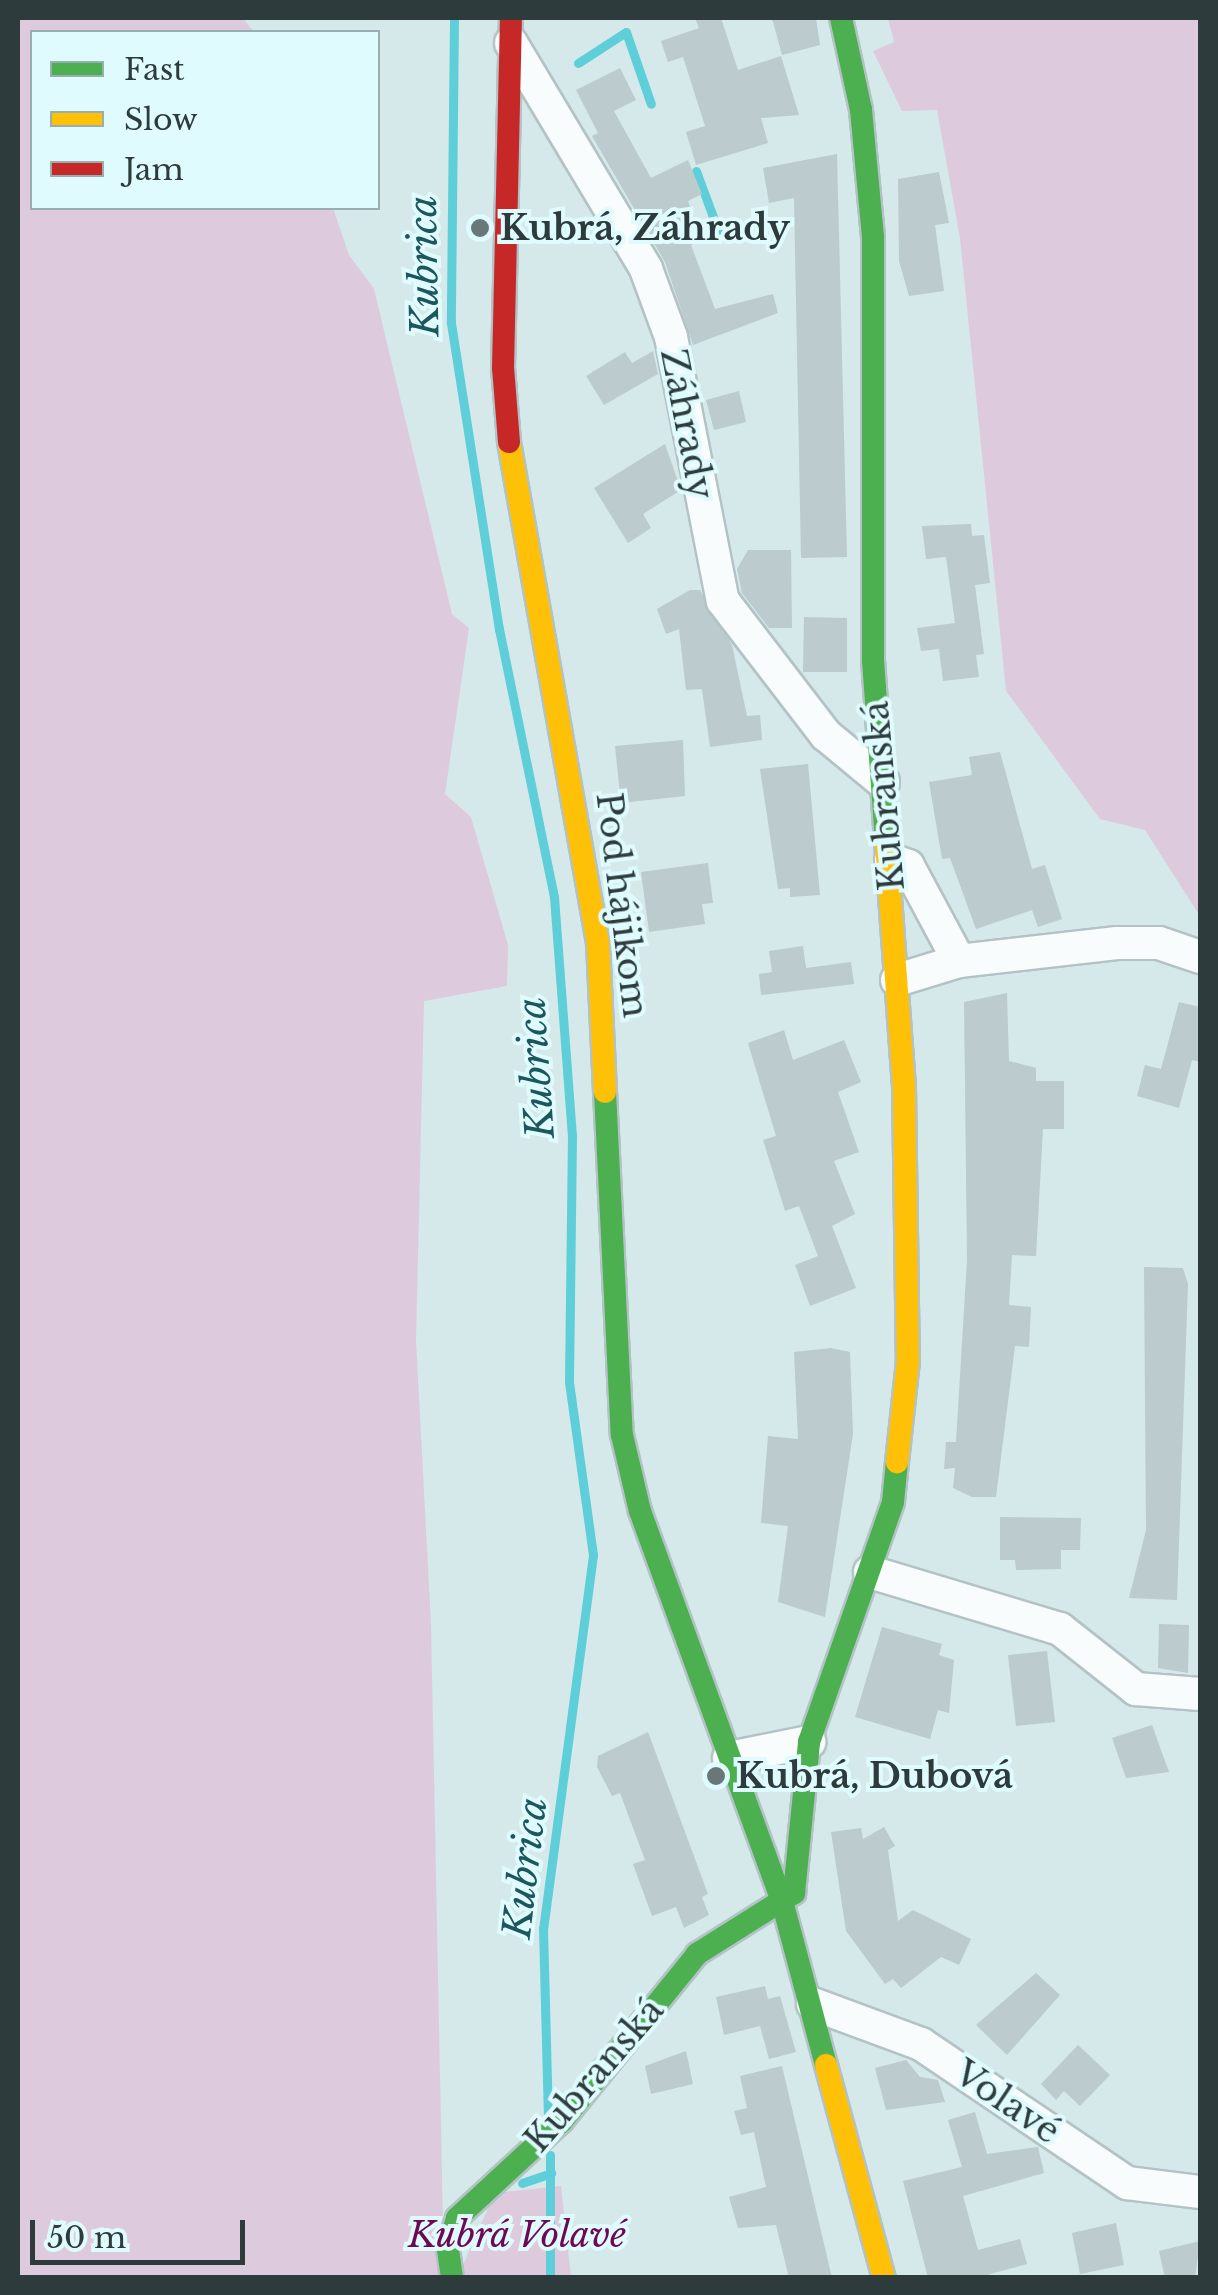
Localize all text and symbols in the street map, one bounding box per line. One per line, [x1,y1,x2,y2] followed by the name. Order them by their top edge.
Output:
[30,30,380,210] legend
[124,51,185,88] text: Fast
[124,101,198,138] text: Slow
[124,151,184,188] text: Jam
[400,195,448,337] water label: Kubrica
[500,207,790,249] place label: Kubrá, Záhrady
[469,217,491,239] marker: Kubrá, Záhrady
[652,345,722,503] street label: Záhrady
[855,699,913,893] street label: Kubranská
[587,790,657,1020] street label: Pod hájikom
[508,996,564,1140] water label: Kubrica
[736,1755,1013,1797] place label: Kubrá, Dubová
[705,1765,727,1787] marker: Kubrá, Dubová
[494,1795,556,1941] water label: Kubrica
[516,1989,672,2161] street label: Kubranská
[946,2052,1068,2152] street label: Volavé
[35,2200,250,2262] scale bar
[407,2214,627,2256] park label: Kubrá Volavé
[47,2219,126,2256] text: 50 m

